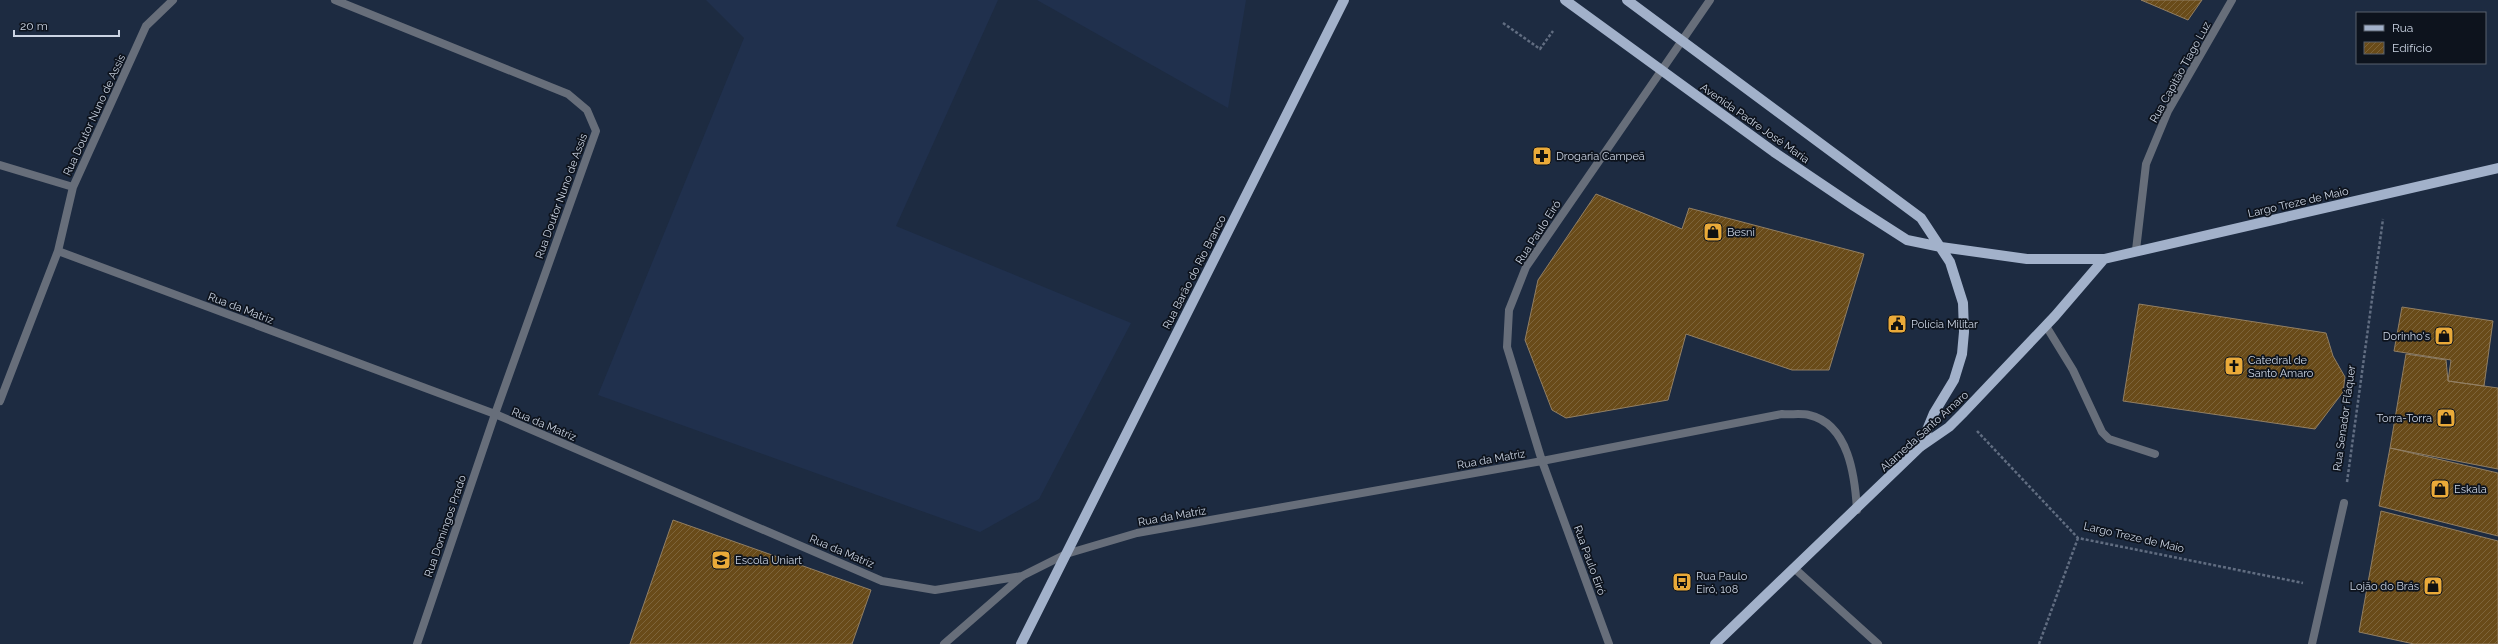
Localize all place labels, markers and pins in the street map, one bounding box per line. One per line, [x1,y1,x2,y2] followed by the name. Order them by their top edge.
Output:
[1531,145,1553,167] pharmacy icon: Drogaria Campeã
[1556,150,1645,163] place label: Drogaria Campeã
[1702,221,1724,243] shop icon: Besni
[1727,226,1755,239] place label: Besni
[1886,313,1908,335] public building icon: Polícia Militar
[1911,318,1978,331] place label: Polícia Militar
[2433,325,2455,347] shop icon: Dorinho's
[2383,330,2430,343] place label: Dorinho's
[2248,354,2314,380] place label: Catedral de Santo Amaro
[2223,355,2245,377] church icon: Catedral de Santo Amaro
[2435,407,2457,429] shop icon: Torra-Torra
[2377,412,2432,425] place label: Torra-Torra
[2429,478,2451,500] shop icon: Eskala
[2454,483,2487,496] place label: Eskala
[710,549,732,571] school or university icon: Escola Uniart
[735,554,802,567] place label: Escola Uniart
[1696,570,1748,596] place label: Rua Paulo Eiró, 108
[1671,571,1693,593] bus stop icon: Rua Paulo Eiró, 108
[2422,575,2444,597] shop icon: Lojão do Brás
[2350,580,2419,593] place label: Lojão do Brás

